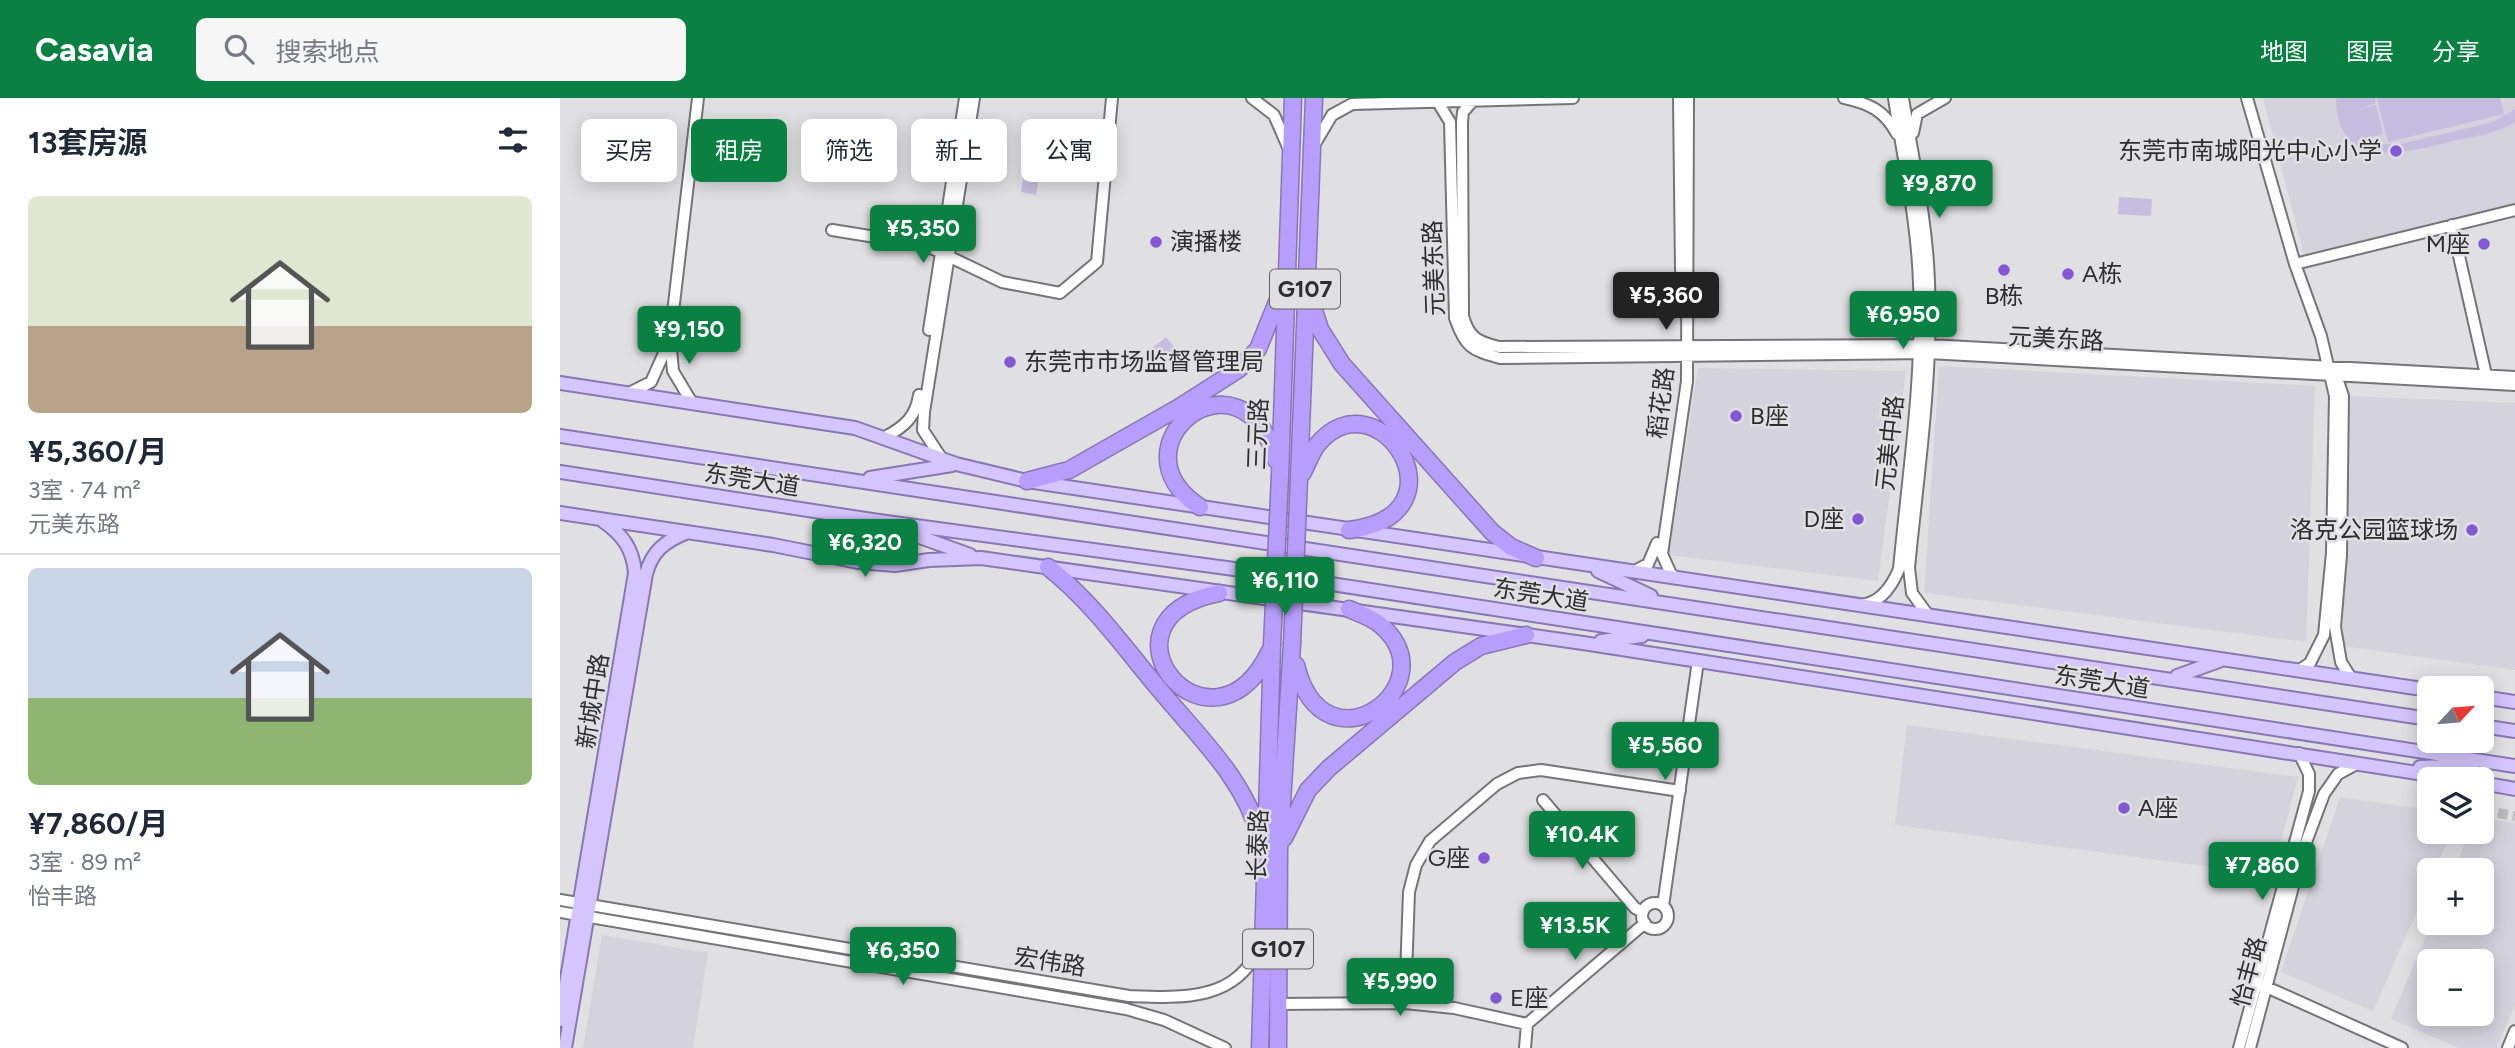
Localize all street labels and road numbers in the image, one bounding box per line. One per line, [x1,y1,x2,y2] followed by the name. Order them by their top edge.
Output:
[1417,220,1450,316] street label: 元美东路
[1270,270,1340,308] road number: G107
[2007,322,2105,355] street label: 元美东路
[1642,365,1679,440] street label: 稻花路
[1870,394,1909,492] street label: 元美中路
[1242,397,1273,470] street label: 三元路
[702,458,802,501] street label: 东莞大道
[1491,573,1591,616] street label: 东莞大道
[571,651,614,751] street label: 新城中路
[2052,660,2152,703] street label: 东莞大道
[1242,808,1273,881] street label: 长泰路
[1243,930,1313,968] road number: G107
[2225,933,2272,1010] street label: 怡丰路
[1012,942,1088,981] street label: 宏伟路

